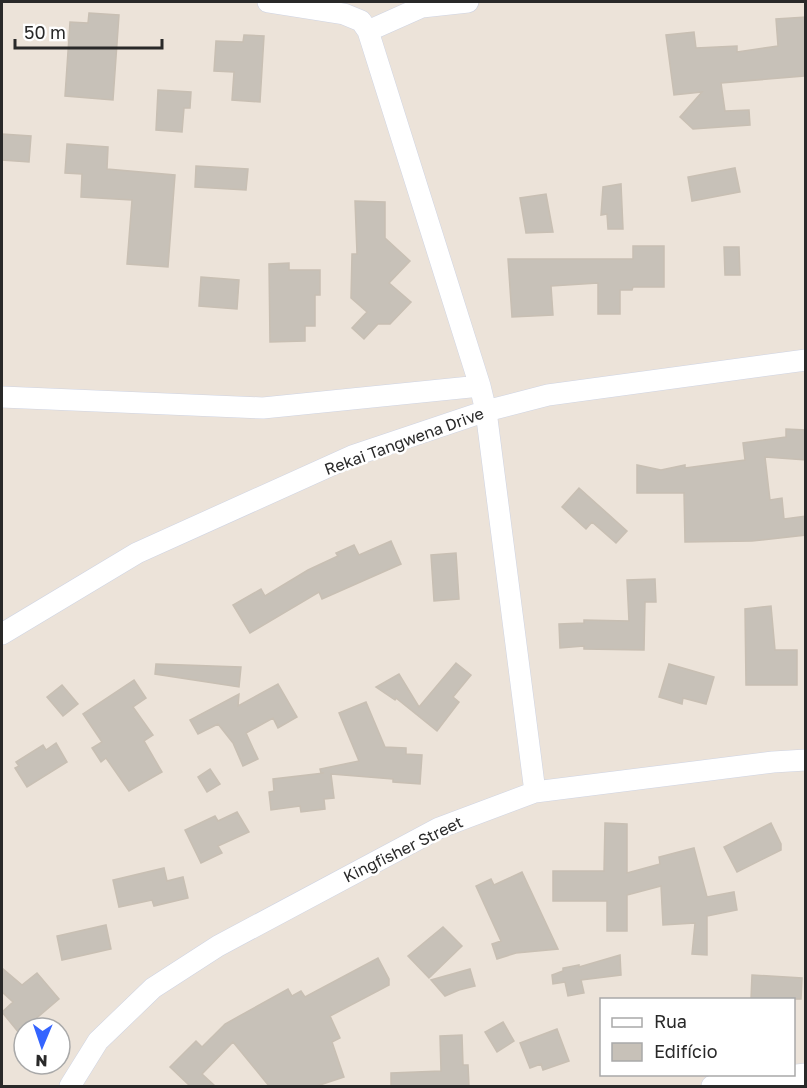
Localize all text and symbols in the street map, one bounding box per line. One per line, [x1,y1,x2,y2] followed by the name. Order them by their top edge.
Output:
[15,12,162,50] scale bar
[24,21,66,43] text: 50 m
[322,403,486,479] street label: Rekai Tangwena Drive
[340,811,466,887] street label: Kingfisher Street
[600,998,795,1076] legend
[654,1010,687,1032] text: Rua
[12,1016,72,1076] north arrow
[654,1040,718,1062] text: Edifício
[35,1051,48,1071] text: N

